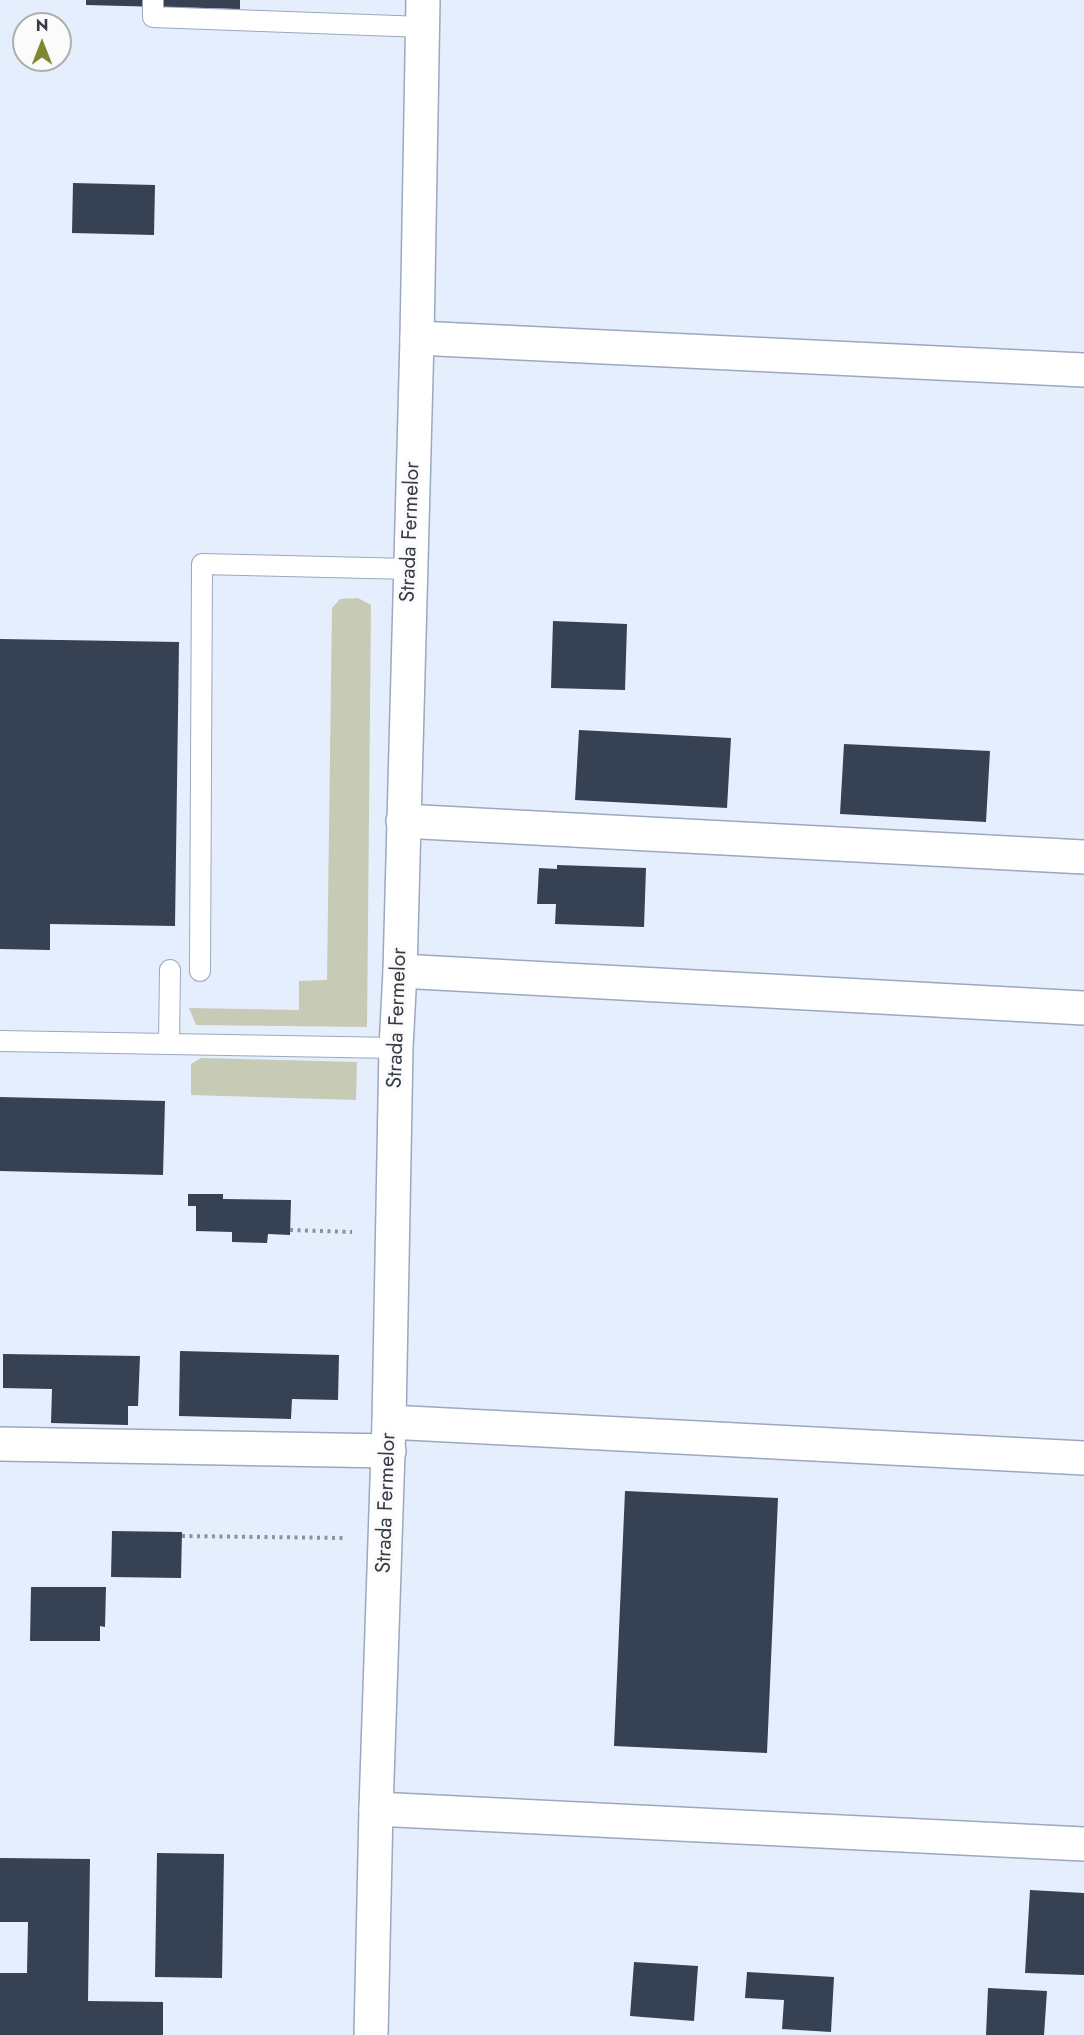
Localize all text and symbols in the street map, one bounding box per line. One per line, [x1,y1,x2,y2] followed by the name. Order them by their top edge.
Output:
[12,12,72,72] north arrow
[36,14,48,37] text: N
[396,461,426,603] street label: Strada Fermelor
[383,947,413,1089] street label: Strada Fermelor
[372,1432,402,1574] street label: Strada Fermelor

